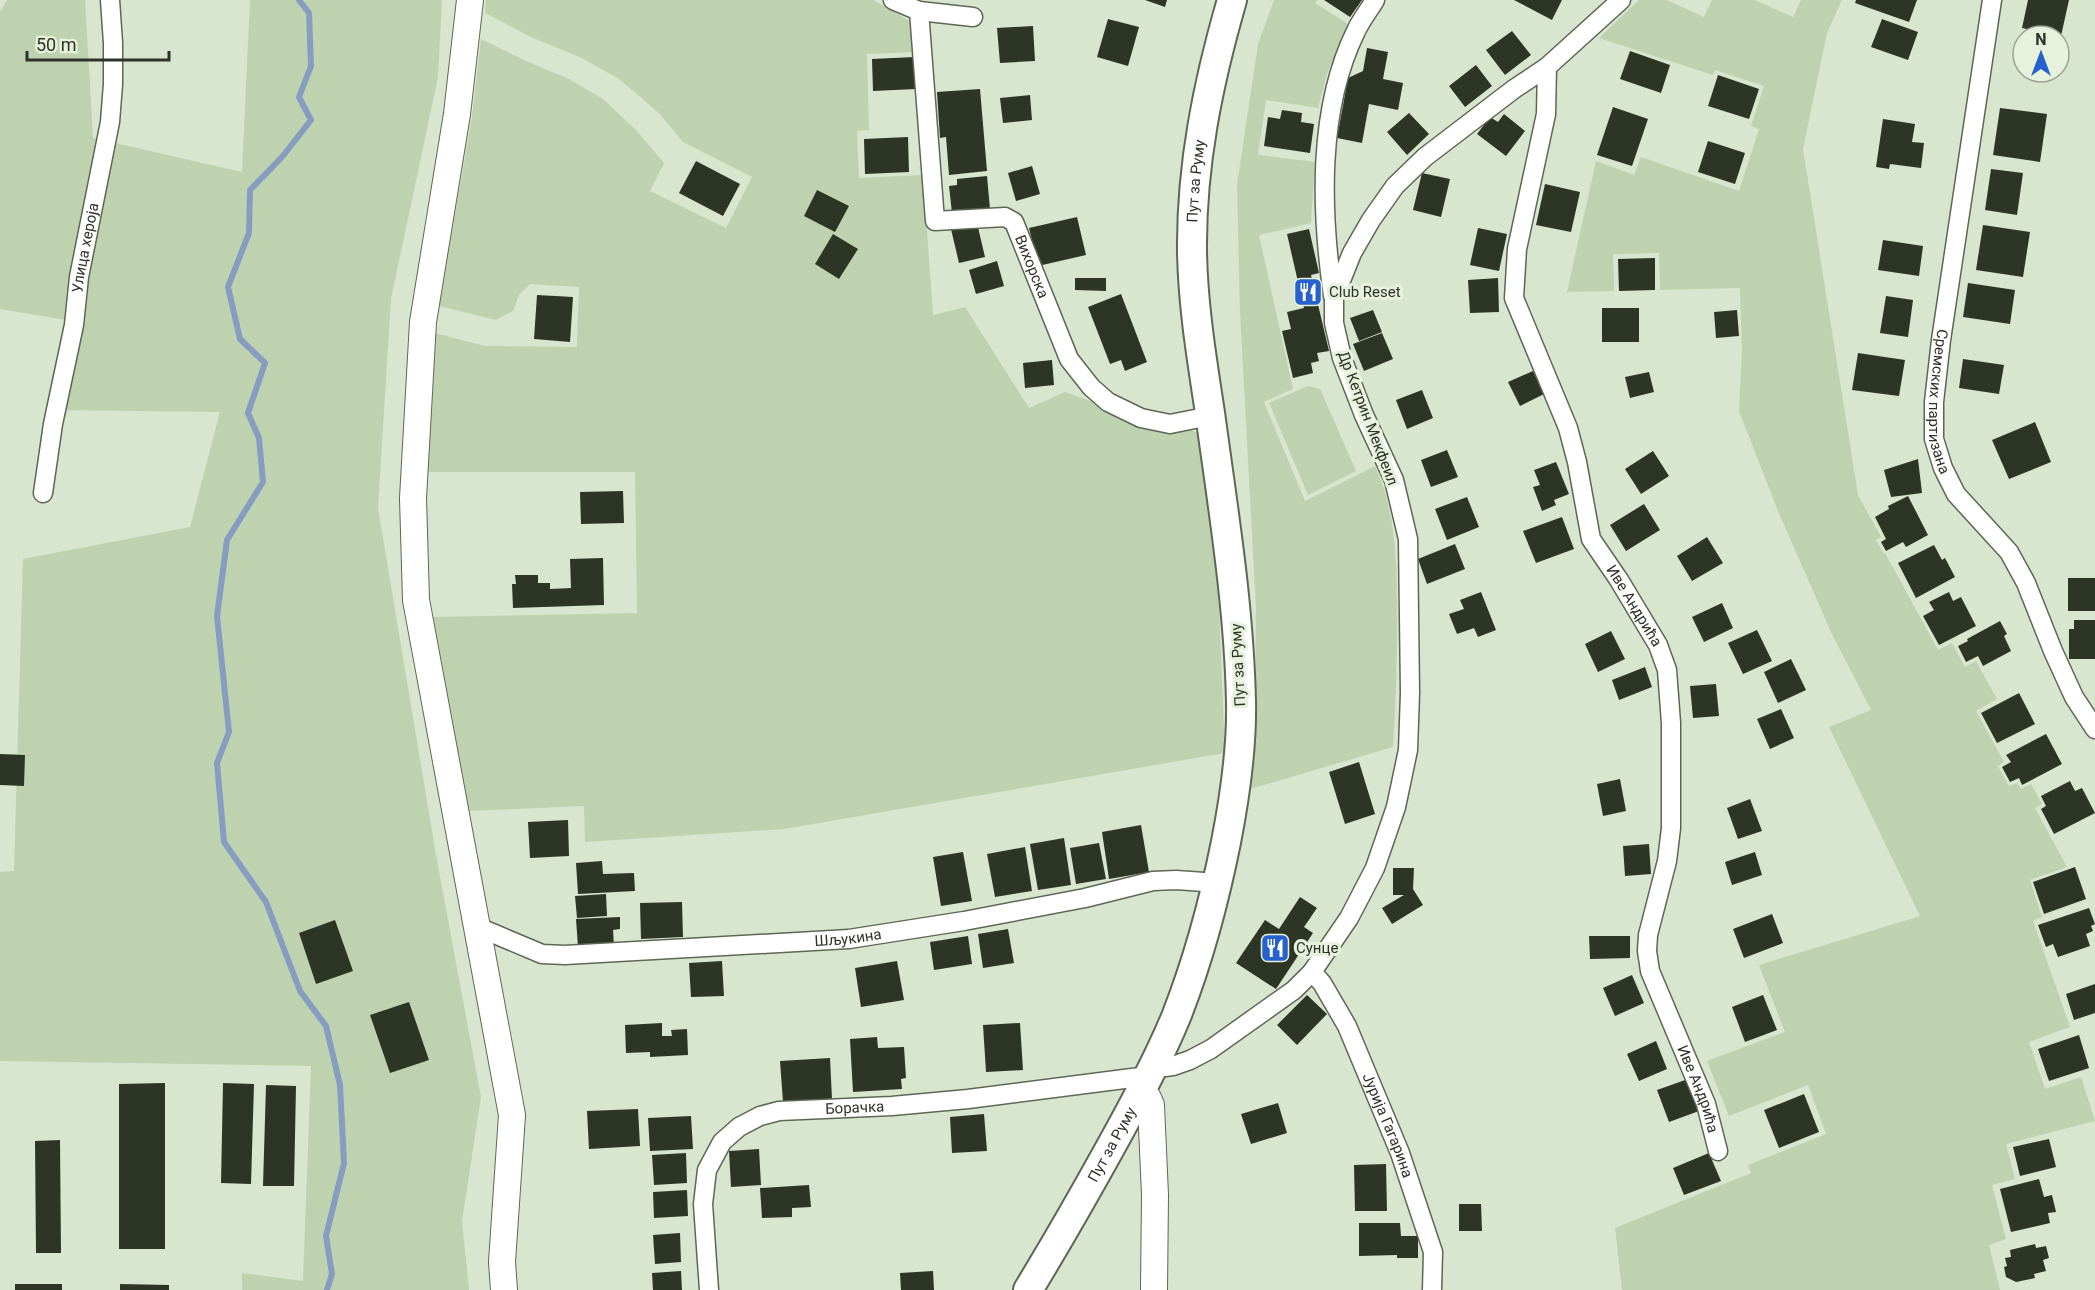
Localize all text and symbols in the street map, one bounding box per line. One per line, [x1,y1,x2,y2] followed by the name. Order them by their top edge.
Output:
[27,24,170,62] scale bar
[2011,24,2071,84] north arrow
[2035,30,2047,49] text: N
[36,34,76,55] text: 50 m
[1183,138,1209,223] street label: Пут за Руму
[68,201,103,294] street label: Улица хероја
[1011,232,1053,301] street label: Вихорска
[1292,276,1324,308] restaurant icon: Club Reset
[1329,283,1401,301] place label: Club Reset
[1925,328,1954,477] street label: Сремских партизана
[1334,348,1402,488] street label: Др Кетрин Мекфеил
[1602,562,1666,650] street label: Иве Андрића
[1227,623,1249,707] street label: Пут за Руму
[814,925,883,950] street label: Шљукина
[1259,932,1291,964] restaurant icon: Сунце
[1296,939,1338,957] place label: Сунце
[1673,1043,1722,1135] street label: Иве Андрића
[1359,1070,1417,1180] street label: Јурија Гагарина
[825,1097,885,1118] street label: Борачка
[1084,1104,1140,1185] street label: Пут за Руму

